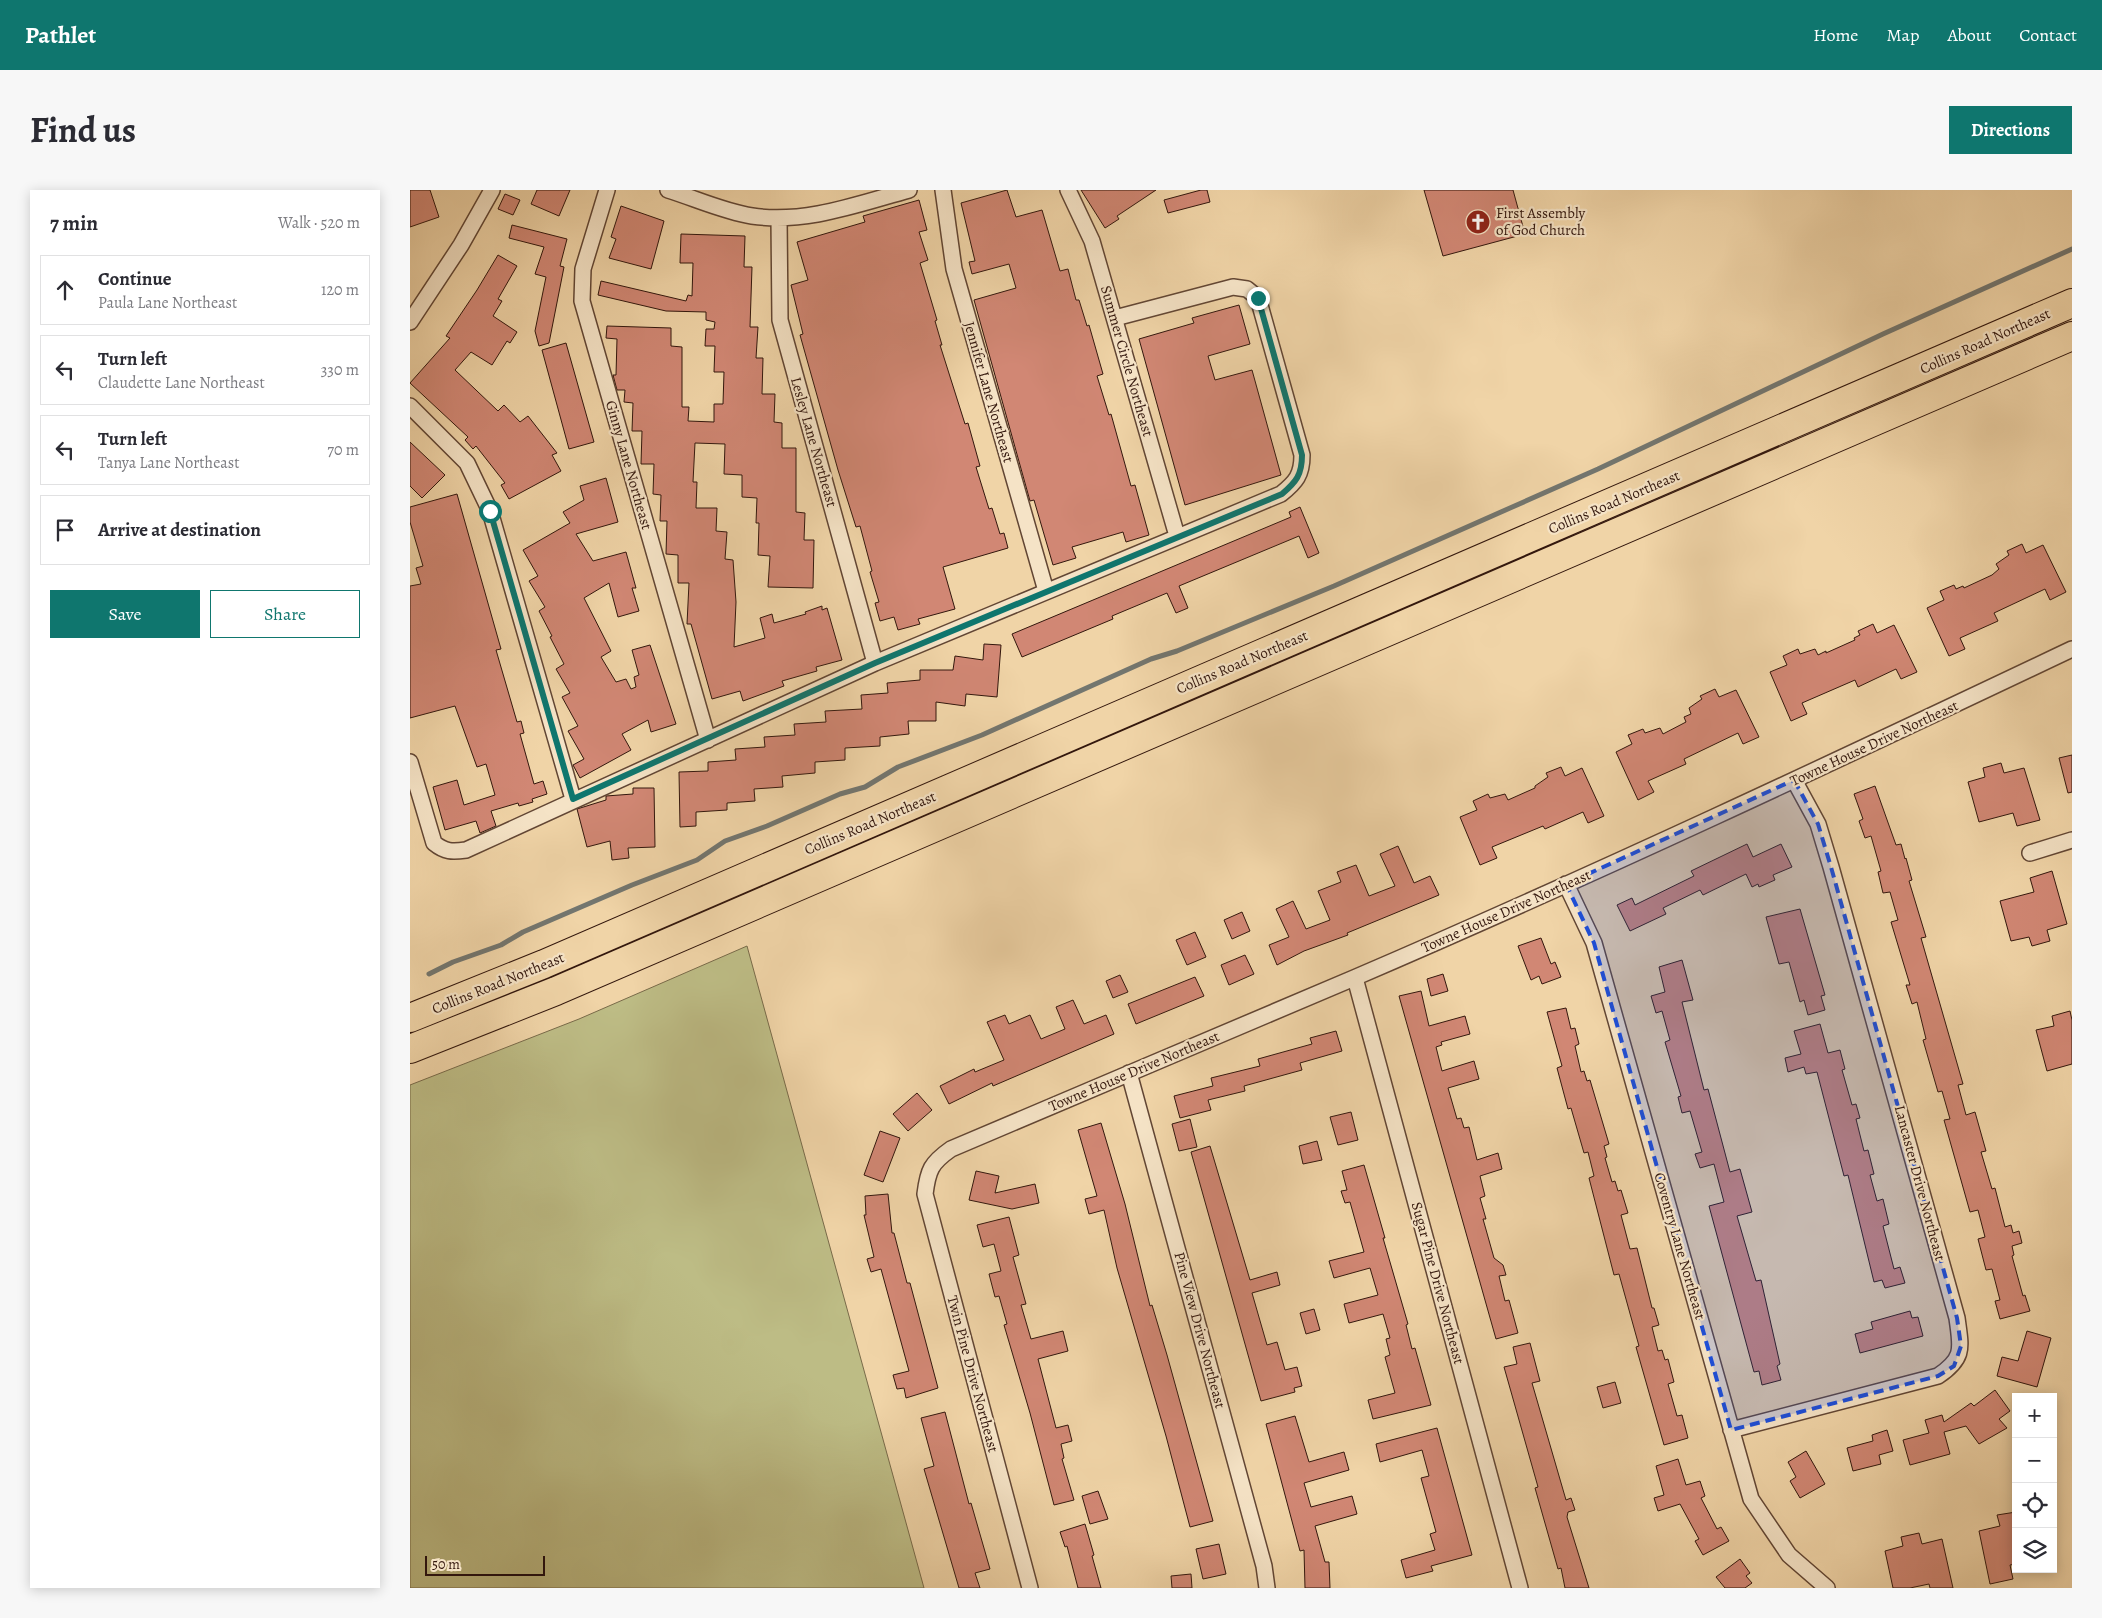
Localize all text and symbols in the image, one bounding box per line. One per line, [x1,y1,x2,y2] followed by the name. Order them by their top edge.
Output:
[25,19,96,51] text: Pathlet
[1813,23,1858,47] text: Home
[1886,23,1919,47] text: Map
[1947,23,1991,47] text: About
[2019,23,2077,47] text: Contact
[30,106,136,154] text: Find us
[1949,106,2072,154] button: Directions
[1496,203,1586,240] place label: First Assembly of God Church
[50,209,98,237] text: 7 min
[1465,209,1491,235] church icon: First Assembly of God Church
[278,212,360,234] text: Walk · 520 m
[98,266,172,292] text: Continue
[51,276,79,304] icon: ahead
[321,279,359,301] text: 120 m
[1096,283,1158,439] street label: Summer Circle Northeast
[1247,287,1270,310] route end
[98,292,237,314] text: Paula Lane Northeast
[1917,303,2053,379] street label: Collins Road Northeast
[959,319,1019,465] street label: Jennifer Lane Northeast
[98,346,167,372] text: Turn left
[51,356,79,384] icon: left
[321,359,359,381] text: 330 m
[98,372,265,394] text: Claudette Lane Northeast
[786,375,842,509] street label: Lesley Lane Northeast
[601,398,657,532] street label: Ginny Lane Northeast
[98,426,167,452] text: Turn left
[51,436,79,464] icon: left
[327,439,359,461] text: 70 m
[98,452,239,474] text: Tanya Lane Northeast
[1545,465,1683,539] street label: Collins Road Northeast
[479,500,502,523] route start
[51,516,79,544] icon: arrive
[98,517,261,543] text: Arrive at destination
[50,590,200,638] button: Save
[210,590,360,638] button: Share
[1173,625,1311,699] street label: Collins Road Northeast
[1787,695,1961,791] street label: Towne House Drive Northeast
[801,786,939,860] street label: Collins Road Northeast
[1418,865,1594,957] street label: Towne House Drive Northeast
[429,947,567,1019] street label: Collins Road Northeast
[1046,1026,1222,1116] street label: Towne House Drive Northeast
[1890,1103,1950,1263] street label: Lancaster Drive Northeast
[1649,1170,1711,1322] street label: Coventry Lane Northeast
[1407,1200,1469,1366] street label: Sugar Pine Drive Northeast
[1169,1250,1231,1411] street label: Pine View Drive Northeast
[942,1293,1004,1455] street label: Twin Pine Drive Northeast
[2012,1393,2057,1573] map controls
[2012,1393,2057,1438] button: +
[2012,1438,2057,1483] button: −
[2012,1483,2057,1528] button: locate
[2012,1528,2057,1573] button: layers
[425,1553,545,1576] scale bar
[432,1555,460,1574] text: 50 m

